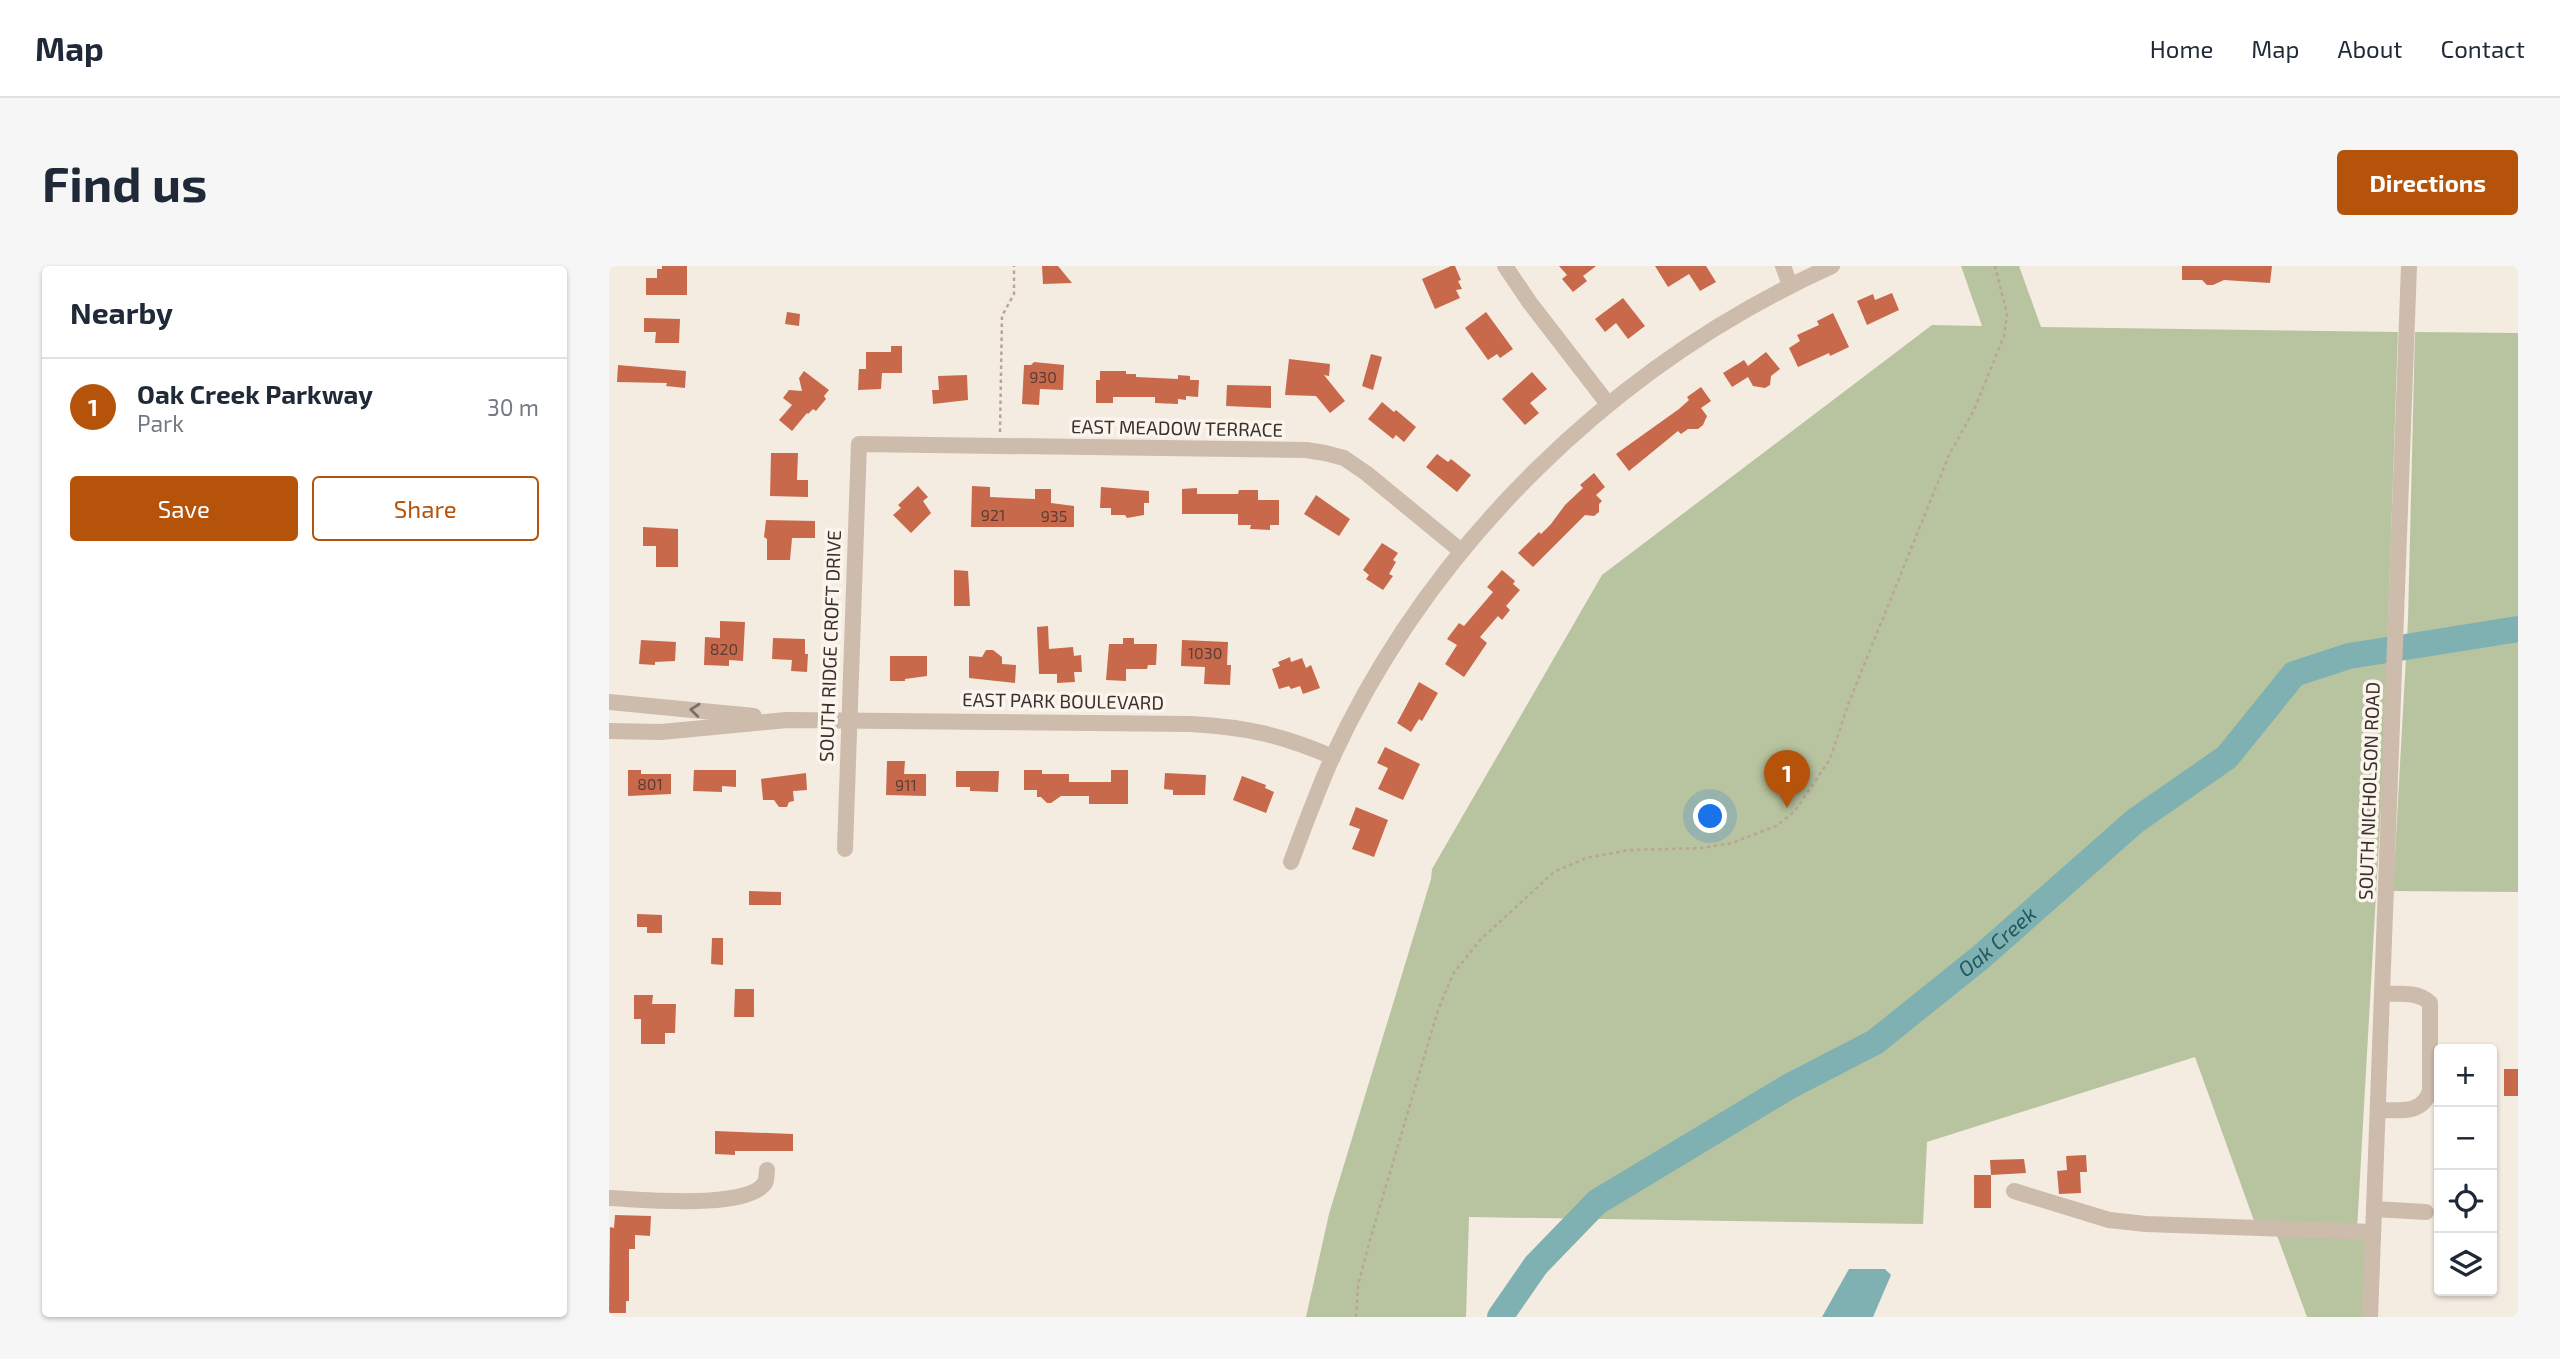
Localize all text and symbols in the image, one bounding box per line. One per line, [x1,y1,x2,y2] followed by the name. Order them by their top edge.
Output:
[35,28,104,68] text: Map
[2150,34,2213,63] text: Home
[2251,34,2299,63] text: Map
[2337,34,2403,63] text: About
[2441,34,2525,63] text: Contact
[2337,150,2518,215] button: Directions
[42,153,207,212] text: Find us
[70,294,173,330] text: Nearby
[1029,367,1057,386] house number: 930
[137,378,373,409] text: Oak Creek Parkway
[88,393,98,421] text: 1
[487,393,539,421] text: 30 m
[137,409,184,437] text: Park
[1071,414,1283,441] street label: EAST MEADOW TERRACE
[70,476,298,541] button: Save
[312,476,539,541] button: Share
[981,505,1005,524] house number: 921
[1041,506,1067,525] house number: 935
[814,530,845,762] street label: SOUTH RIDGE CROFT DRIVE
[710,639,738,658] house number: 820
[1188,643,1222,662] house number: 1030
[2353,682,2384,900] street label: SOUTH NICHOLSON ROAD
[962,687,1164,714] street label: EAST PARK BOULEVARD
[689,702,701,717] one-way arrow
[1764,750,1810,808] pin: 1
[637,774,663,793] house number: 801
[895,775,917,794] house number: 911
[1693,799,1727,833] your location
[1952,900,2041,981] water label: Oak Creek
[2434,1044,2497,1296] map controls
[2434,1044,2497,1107] button: +
[2434,1107,2497,1170] button: −
[2434,1170,2497,1233] button: locate
[2434,1233,2497,1296] button: layers

